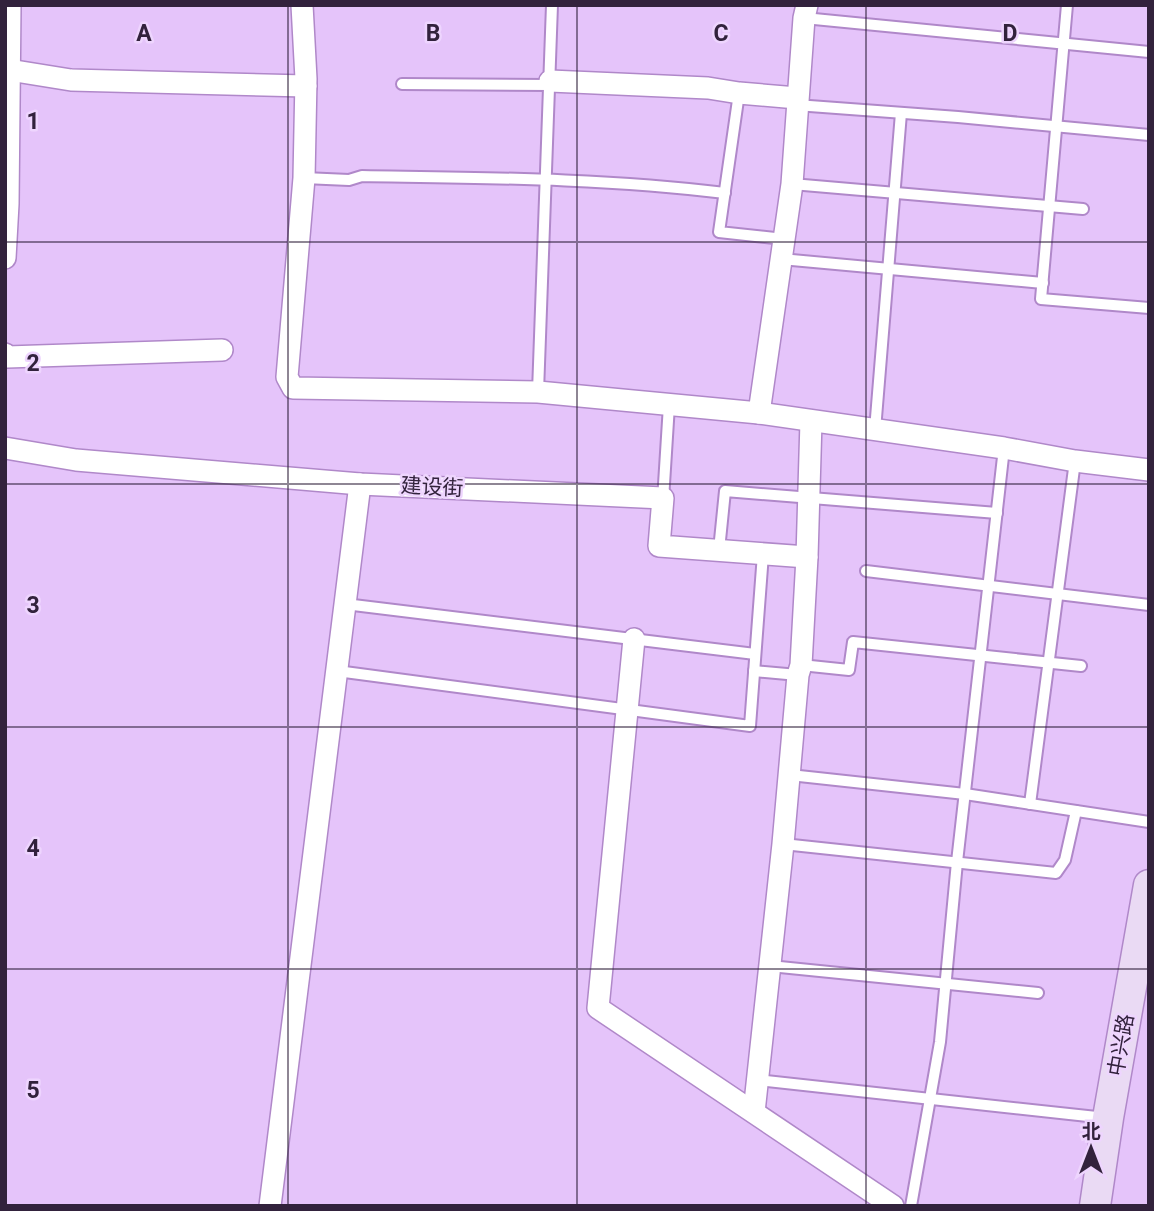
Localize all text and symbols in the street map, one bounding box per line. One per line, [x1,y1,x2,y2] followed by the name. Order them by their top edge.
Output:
[136,20,152,47] text: A
[426,20,440,47] text: B
[713,20,729,47] text: C
[1003,20,1017,47] text: D
[26,108,40,135] text: 1
[26,350,40,377] text: 2
[400,473,464,501] street label: 建设街
[26,592,40,619] text: 3
[26,835,40,862] text: 4
[1104,1012,1138,1078] street label: 中兴路
[26,1077,40,1104] text: 5
[1056,1113,1126,1183] north arrow
[1081,1120,1101,1143] text: 北

